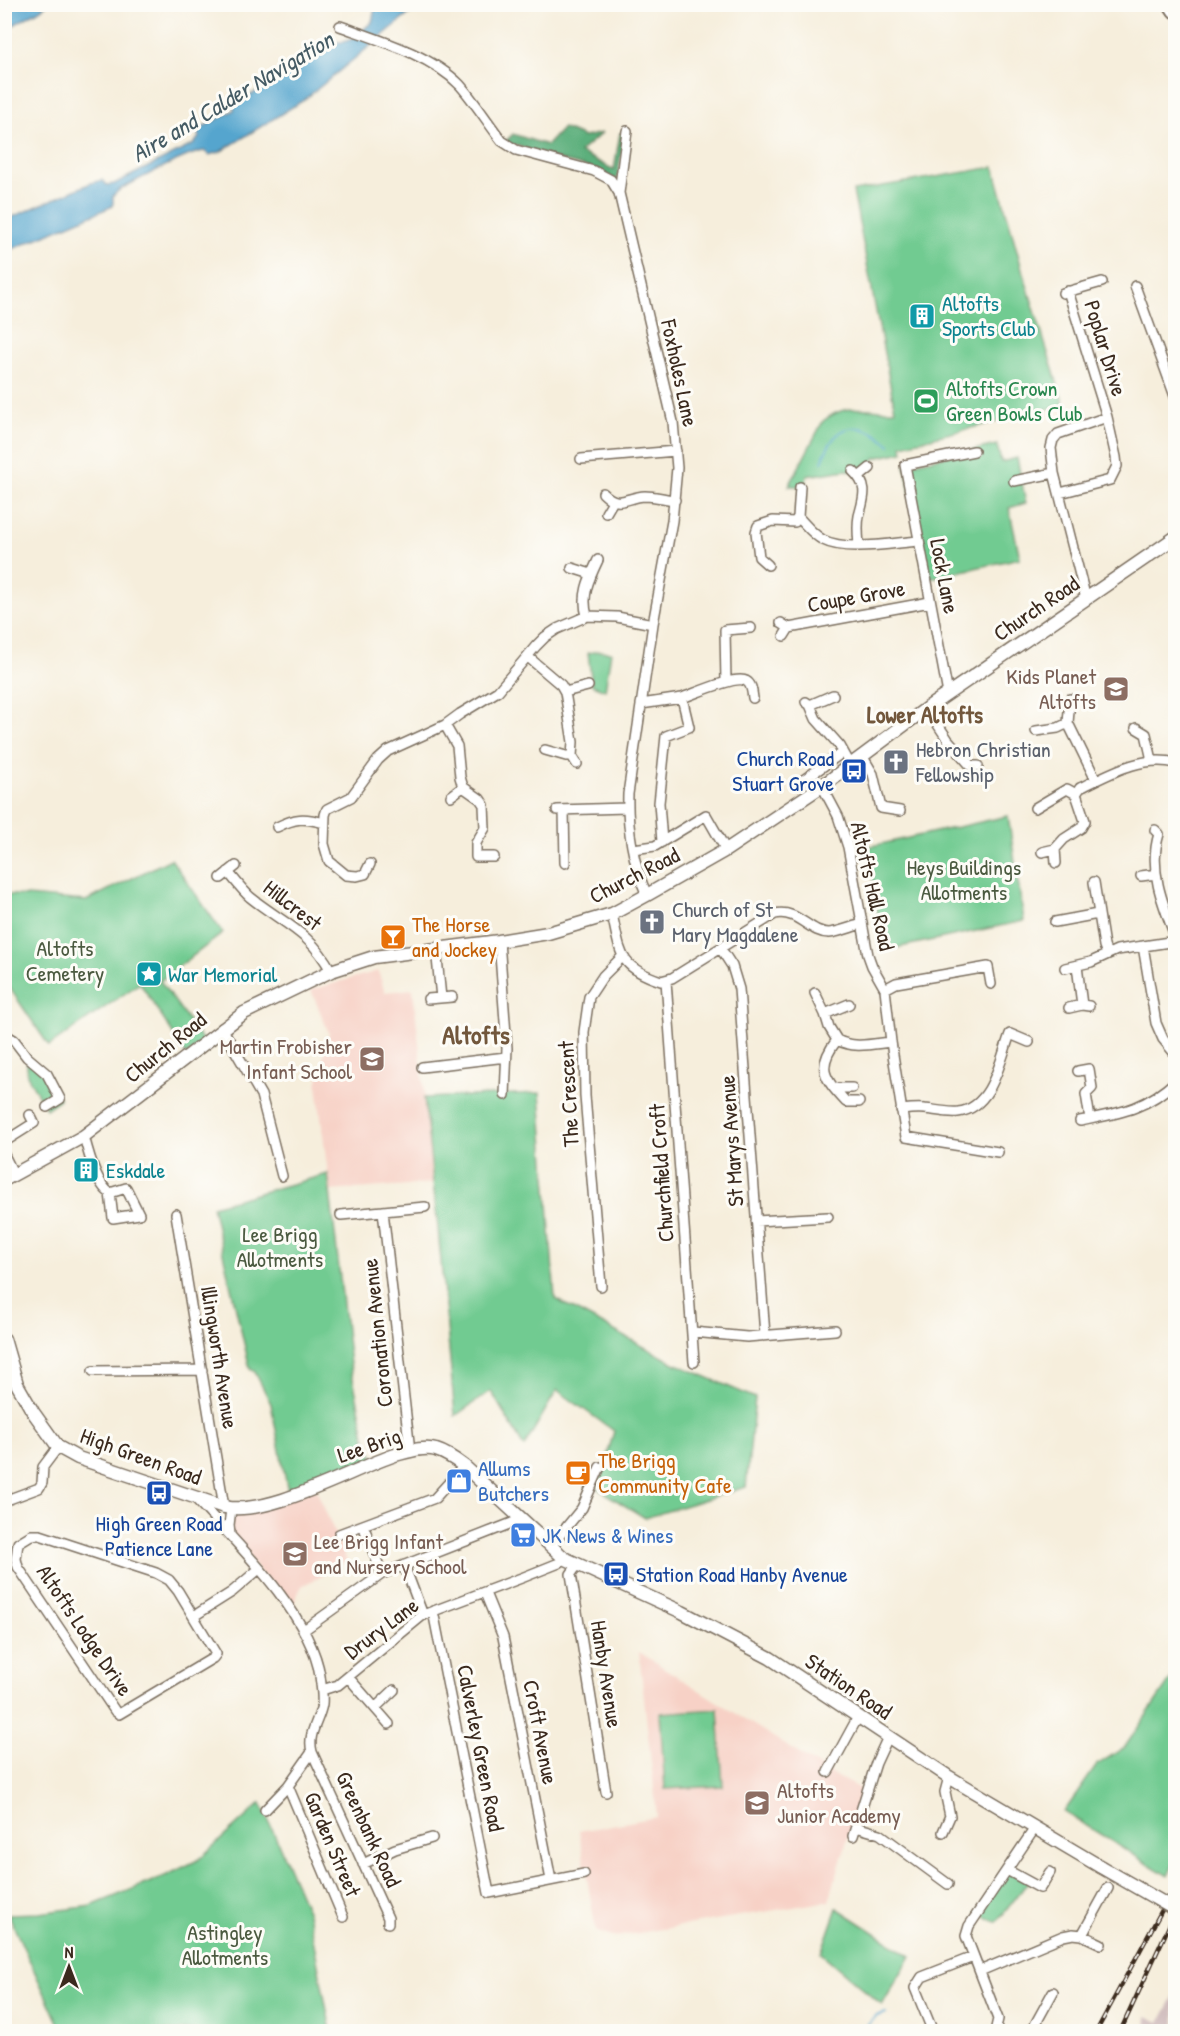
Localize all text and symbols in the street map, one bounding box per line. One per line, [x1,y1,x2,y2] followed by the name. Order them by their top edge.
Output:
[125,22,341,170] water label: Aire and Calder Navigation
[942,288,1036,343] place label: Altofts Sports Club
[1077,297,1135,400] street label: Poplar Drive
[907,301,937,331] building icon: Altofts Sports Club
[654,316,706,430] street label: Foxholes Lane
[946,373,1083,428] place label: Altofts Crown Green Bowls Club
[911,386,941,416] sports icon: Altofts Crown Green Bowls Club
[923,536,967,616] street label: Lock Lane
[987,568,1085,648] street label: Church Road
[805,573,907,619] street label: Coupe Grove
[1006,661,1096,716] place label: Kids Planet Altofts
[1101,674,1131,704] school or university icon: Kids Planet Altofts
[867,698,983,730] district label: Lower Altofts
[915,734,1051,789] place label: Hebron Christian Fellowship
[732,743,834,798] place label: Church Road Stuart Grove
[881,747,911,777] church icon: Hebron Christian Fellowship
[839,756,869,786] bus stop icon: Church Road Stuart Grove
[844,819,903,954] street label: Altofts Hall Road
[584,839,685,910] street label: Church Road
[907,852,1021,907] park label: Heys Buildings Allotments
[258,873,329,938] street label: Hillcrest
[672,894,799,949] place label: Church of St Mary Magdalene
[637,907,667,937] church icon: Church of St Mary Magdalene
[412,909,497,964] place label: The Horse and Jockey
[378,922,408,952] bar icon: The Horse and Jockey
[26,933,104,988] park label: Altofts Cemetery
[134,959,164,989] place icon: War Memorial
[168,959,277,989] place label: War Memorial
[118,1004,213,1089] street label: Church Road
[442,1017,510,1052] district label: Altofts
[220,1031,353,1086] place label: Martin Frobisher Infant School
[550,1040,586,1148] street label: The Crescent
[357,1044,387,1074] school or university icon: Martin Frobisher Infant School
[711,1074,751,1208] street label: St Marys Avenue
[641,1103,681,1243] street label: Churchfield Croft
[71,1155,101,1185] building icon: Eskdale
[106,1155,165,1185] place label: Eskdale
[237,1219,323,1274] park label: Lee Brigg Allotments
[354,1257,400,1409] street label: Coronation Avenue
[194,1283,246,1431] street label: Illingworth Avenue
[76,1420,206,1492] street label: High Green Road
[333,1420,405,1470] street label: Lee Brig
[598,1445,732,1500] place label: The Brigg Community Cafe
[478,1453,549,1508] place label: Allums Butchers
[563,1458,593,1488] cafe icon: The Brigg Community Cafe
[444,1466,474,1496] shop icon: Allums Butchers
[144,1478,174,1508] bus stop icon: High Green Road Patience Lane
[96,1508,223,1563] place label: High Green Road Patience Lane
[508,1520,538,1550] supermarket icon: JK News & Wines
[542,1520,673,1550] place label: JK News & Wines
[314,1526,467,1581] place label: Lee Brigg Infant and Nursery School
[280,1539,310,1569] school or university icon: Lee Brigg Infant and Nursery School
[30,1558,140,1702] street label: Altofts Lodge Drive
[601,1559,631,1589] bus stop icon: Station Road Hanby Avenue
[636,1559,848,1589] place label: Station Road Hanby Avenue
[338,1590,425,1666] street label: Drury Lane
[584,1618,630,1730] street label: Hanby Avenue
[800,1646,899,1726] street label: Station Road
[450,1662,512,1834] street label: Calverley Green Road
[516,1677,566,1787] street label: Croft Avenue
[329,1766,409,1892] street label: Greenbank Road
[777,1775,901,1830] place label: Altofts Junior Academy
[297,1787,369,1901] street label: Garden Street
[742,1788,772,1818] school or university icon: Altofts Junior Academy
[182,1917,268,1972] park label: Astingley Allotments
[39,1937,99,1997] north arrow
[65,1941,74,1963] text: N

